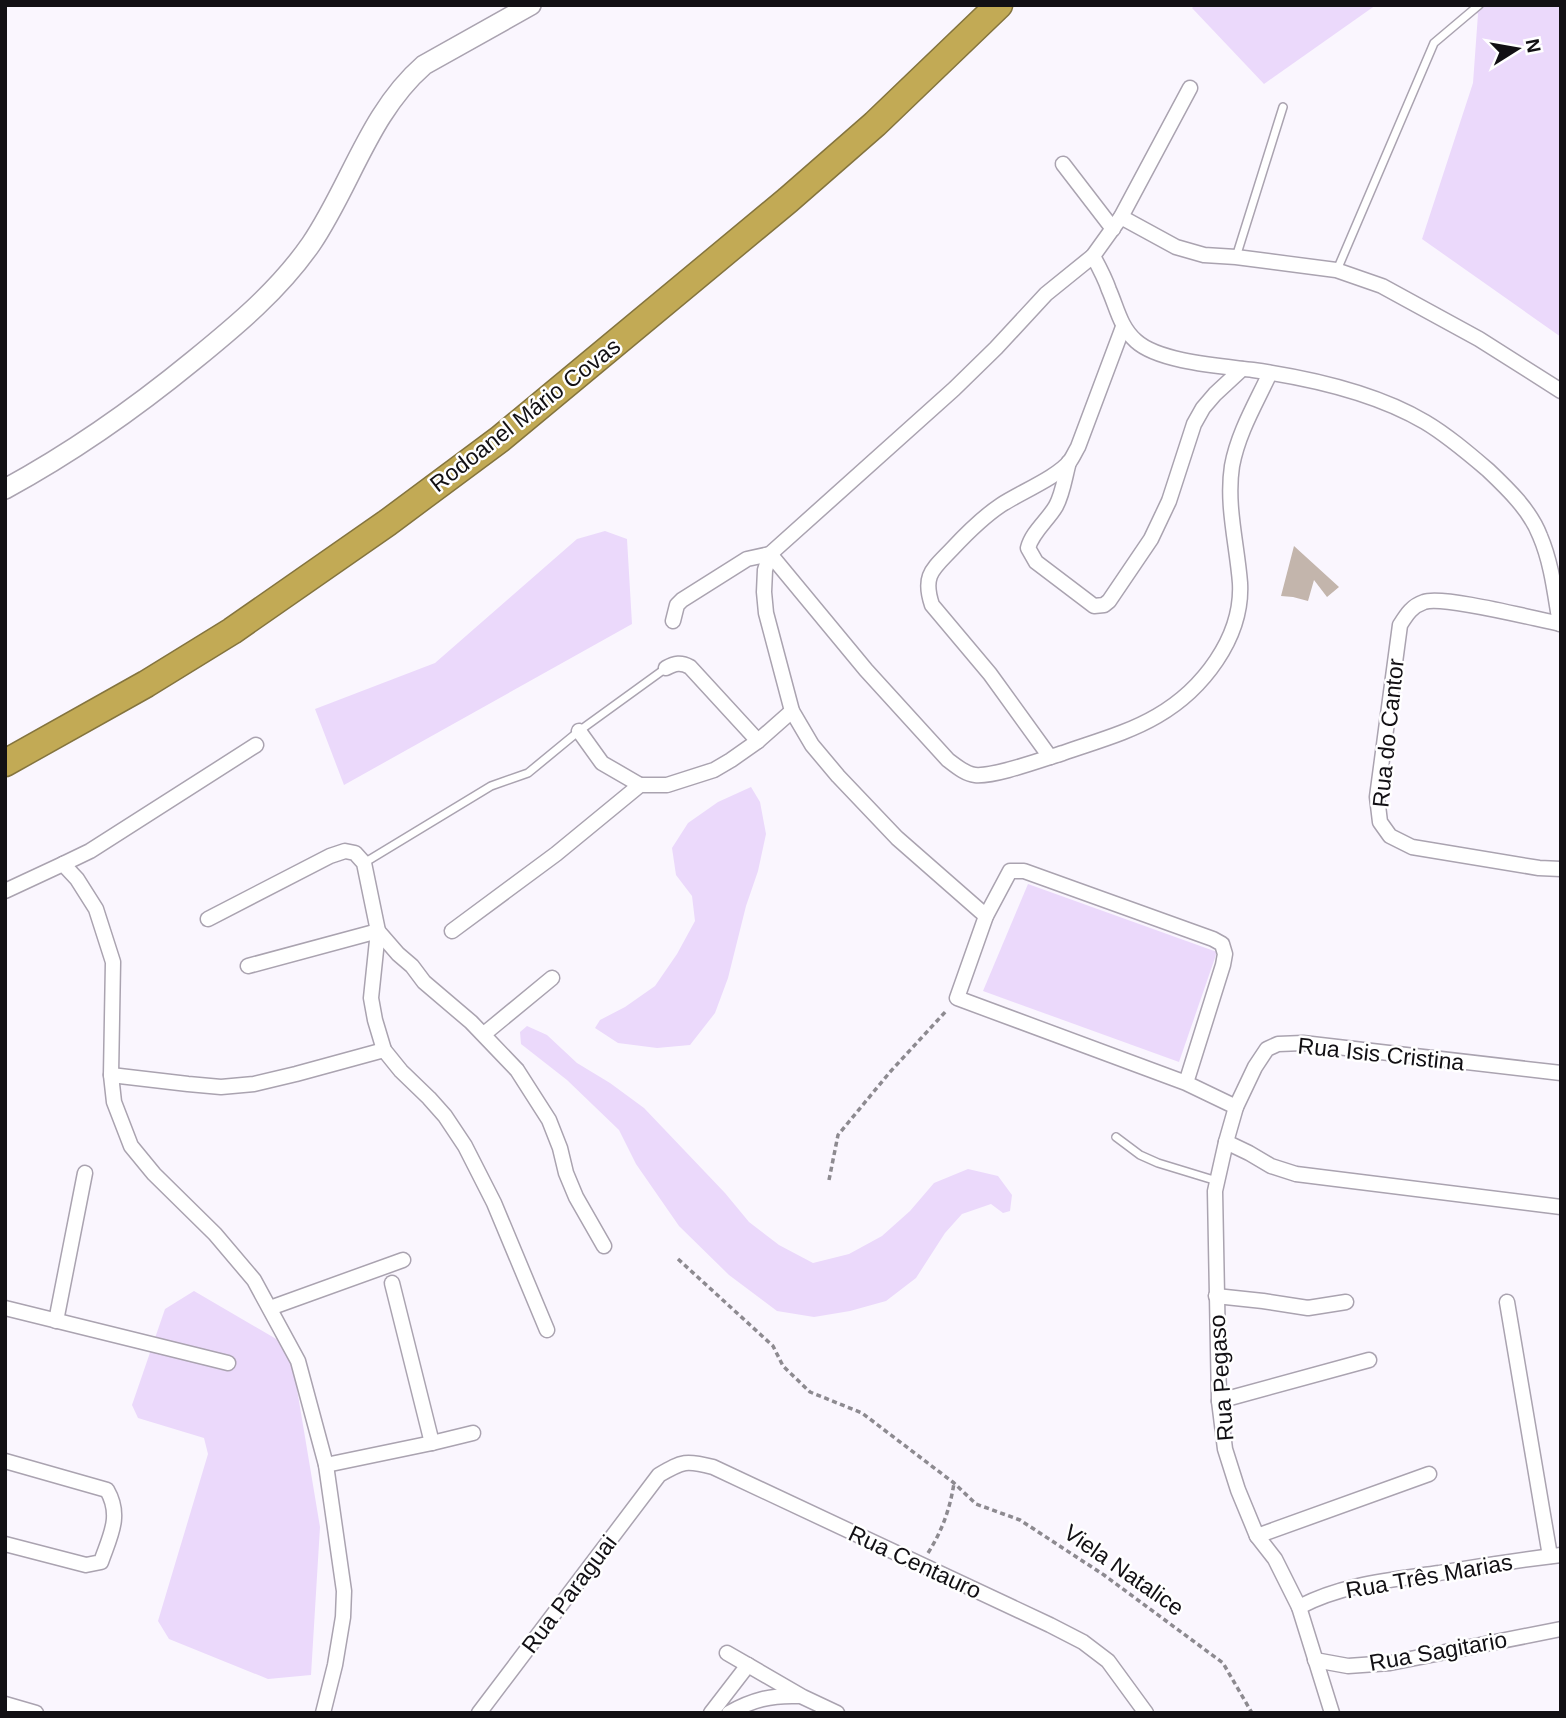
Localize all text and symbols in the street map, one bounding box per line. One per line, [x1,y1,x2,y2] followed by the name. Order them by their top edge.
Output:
[1482,14,1552,84] north arrow
[1522,37,1545,55] text: N
[425,333,625,497] street label: Rodoanel Mário Covas
[1367,657,1409,809] street label: Rua do Cantor
[1296,1032,1466,1076] street label: Rua Isis Cristina
[1204,1314,1238,1442] street label: Rua Pegaso
[1059,1519,1189,1621] street label: Viela Natalice
[845,1520,985,1604] street label: Rua Centauro
[516,1530,622,1658] street label: Rua Paraguai
[1344,1549,1514,1603] street label: Rua Três Marias
[1367,1626,1509,1676] street label: Rua Sagitario

